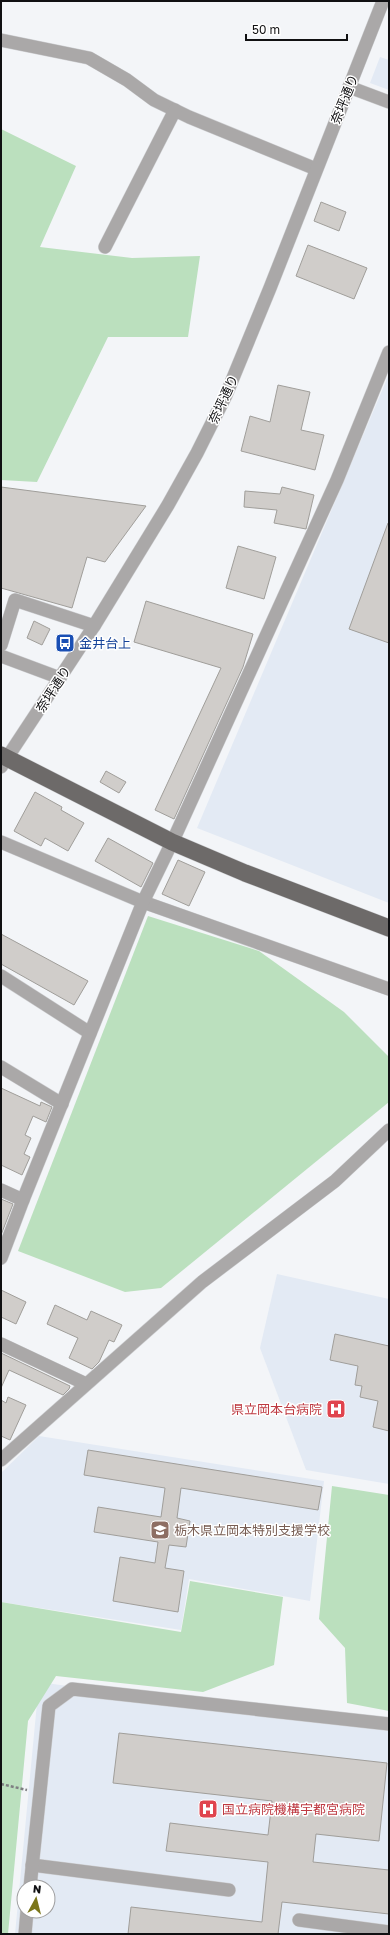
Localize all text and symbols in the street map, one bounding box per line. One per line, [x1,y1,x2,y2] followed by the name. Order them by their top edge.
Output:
[246,16,347,42] scale bar
[252,22,280,37] text: 50 m
[327,72,361,126] street label: 奈坪通り
[205,372,241,426] street label: 奈坪通り
[54,632,76,654] bus stop icon: 金井台上
[79,635,131,651] place label: 金井台上
[32,663,74,715] street label: 奈坪通り
[325,1398,347,1420] hospital icon: 県立岡本台病院
[231,1401,322,1417] place label: 県立岡本台病院
[149,1519,171,1541] school or university icon: 栃木県立岡本特別支援学校
[174,1522,330,1538] place label: 栃木県立岡本特別支援学校
[197,1798,219,1820] hospital icon: 国立病院機構宇都宮病院
[222,1801,365,1817] place label: 国立病院機構宇都宮病院
[16,1879,56,1919] north arrow
[32,1882,42,1896] text: N

